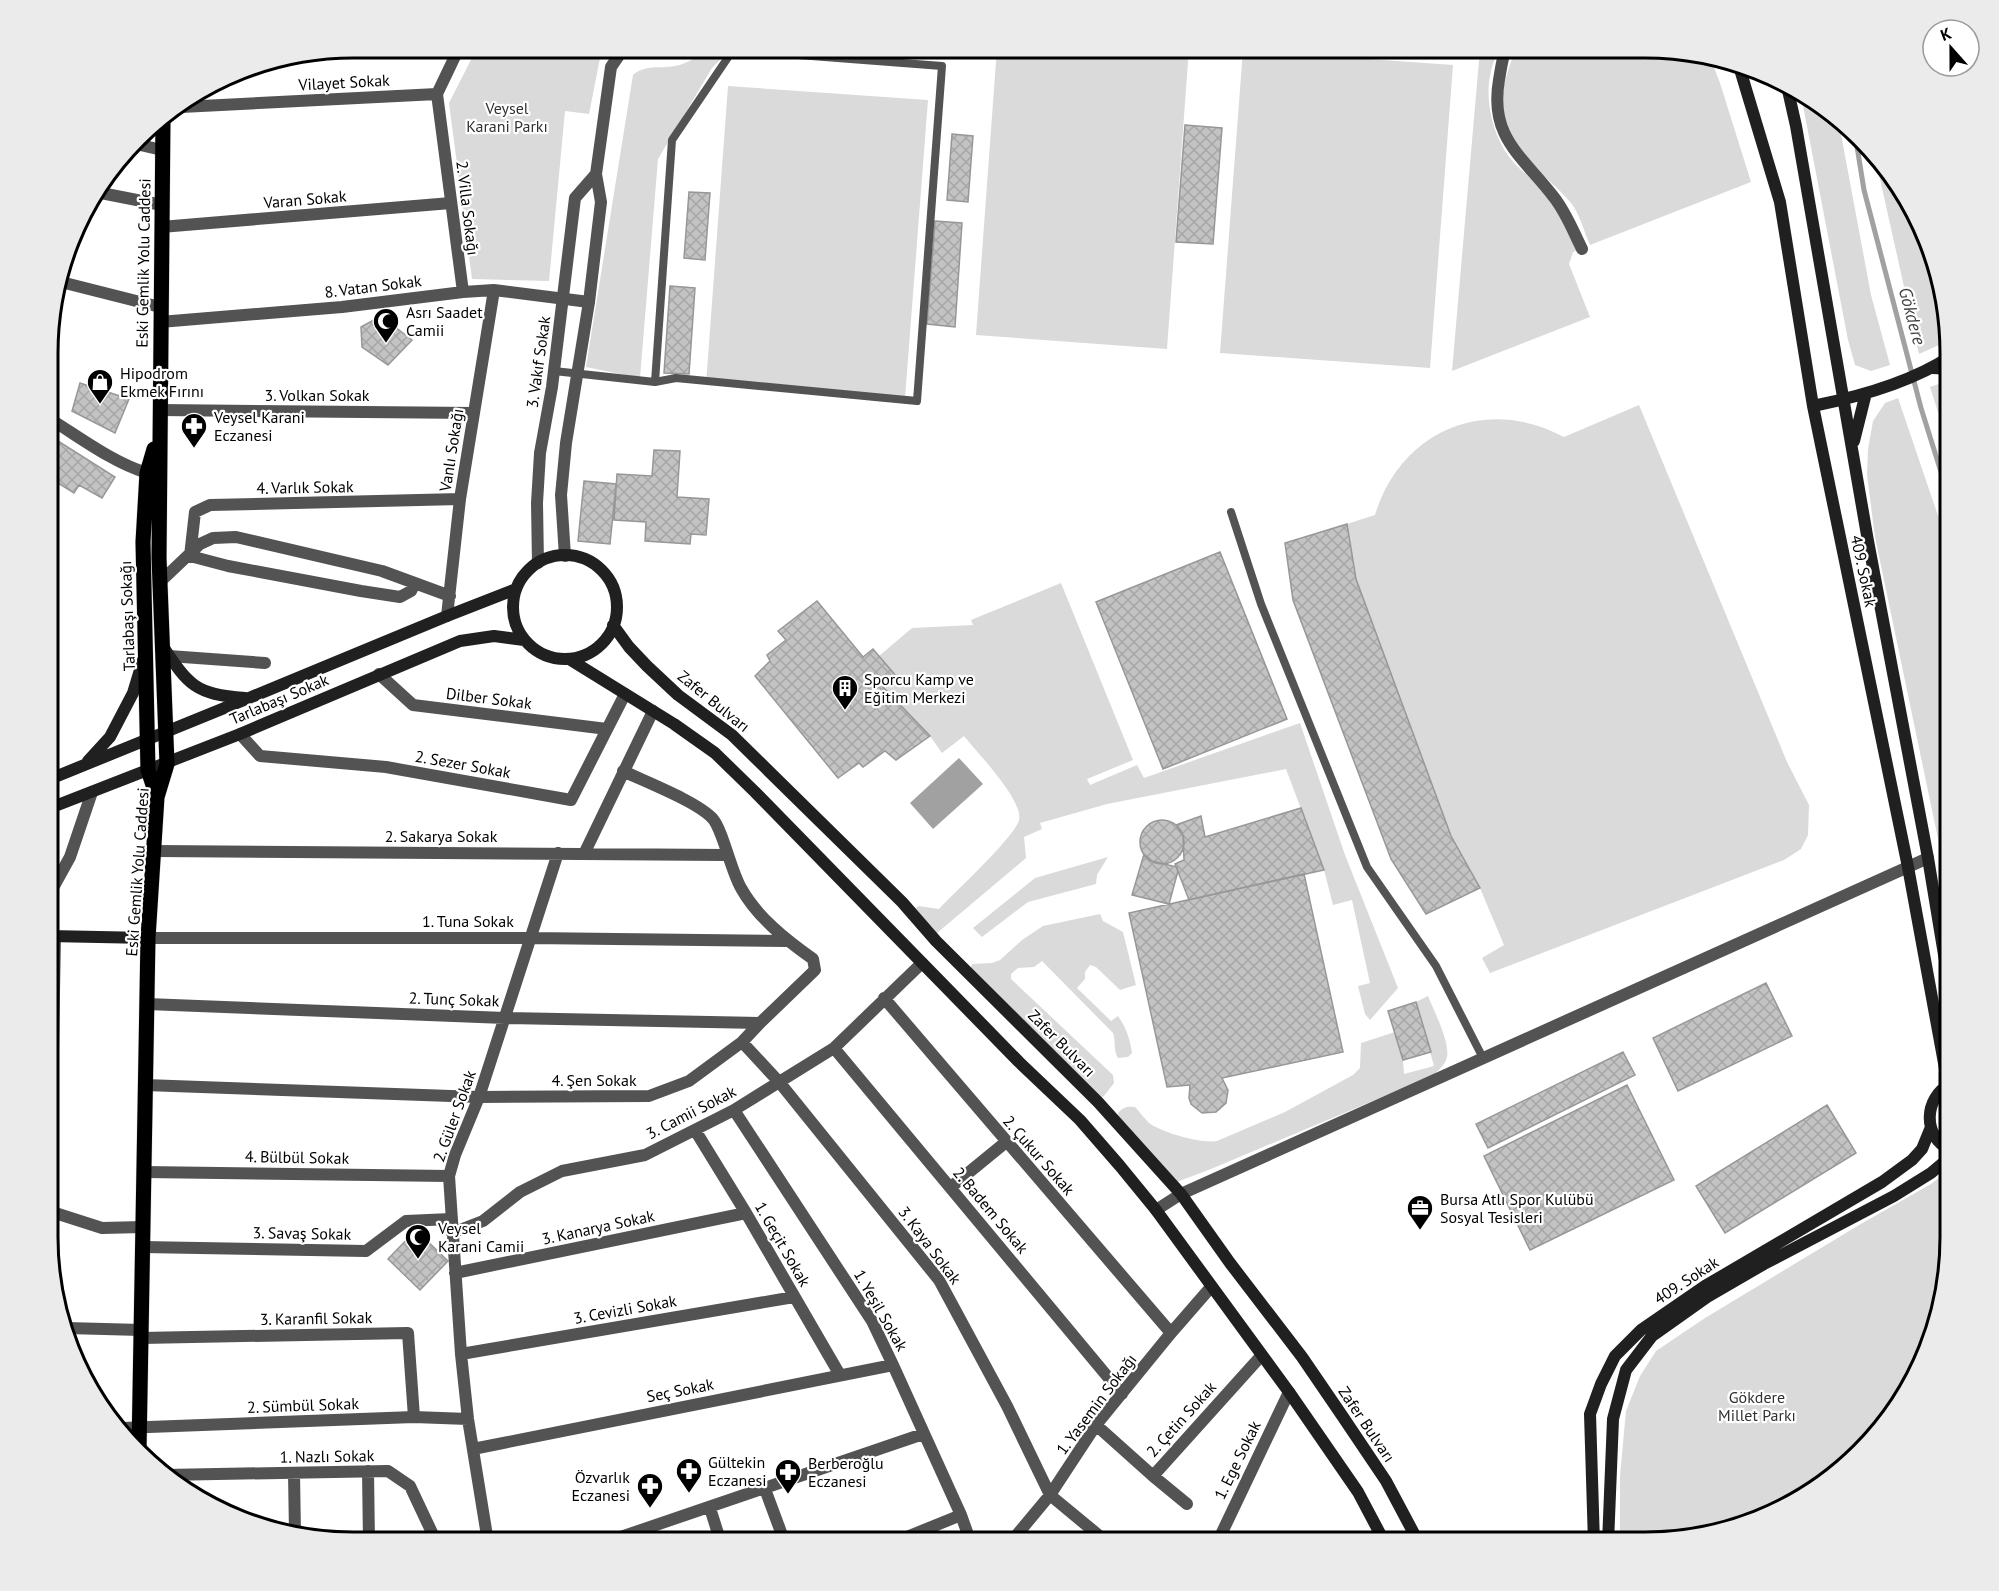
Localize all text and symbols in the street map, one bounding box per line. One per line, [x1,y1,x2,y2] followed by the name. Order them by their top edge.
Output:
[1921,18,1981,78] north arrow
[1937,23,1954,45] text: K
[297,70,391,94] street label: Vilayet Sokak
[466,98,548,136] park label: Veysel Karani Parkı
[452,160,484,256] street label: 2. Villa Sokağı
[132,178,154,348] street label: Eski Gemlik Yolu Caddesi
[262,185,348,213] street label: Varan Sokak
[323,270,423,302] street label: 8. Vatan Sokak
[1894,284,1931,348] water label: Gökdere
[406,302,483,340] place label: Asrı Saadet Camii
[371,306,401,344] mosque icon: Asrı Saadet Camii
[522,314,554,409] street label: 3. Vakıf Sokak
[120,363,204,401] place label: Hipodrom Ekmek Fırını
[85,367,115,405] shop icon: Hipodrom Ekmek Fırını
[264,385,370,405] street label: 3. Volkan Sokak
[213,407,305,445] place label: Veysel Karani Eczanesi
[434,407,467,494] street label: Vanlı Sokağı
[179,411,209,449] pharmacy icon: Veysel Karani Eczanesi
[256,476,354,498] street label: 4. Varlık Sokak
[1847,533,1881,609] street label: 409. Sokak
[115,560,139,672] street label: Tarlabaşı Sokağı
[674,666,754,736] street label: Zafer Bulvarı
[227,669,332,729] street label: Tarlabaşı Sokak
[864,669,974,707] place label: Sporcu Kamp ve Eğitim Merkezi
[830,673,860,711] building icon: Sporcu Kamp ve Eğitim Merkezi
[445,683,533,713] street label: Dilber Sokak
[414,746,513,782] street label: 2. Sezer Sokak
[121,787,153,957] street label: Eski Gemlik Yolu Caddesi
[385,826,498,846] street label: 2. Sakarya Sokak
[422,911,514,931] street label: 1. Tuna Sokak
[408,987,500,1011] street label: 2. Tunç Sokak
[1024,1005,1100,1081] street label: Zafer Bulvarı
[428,1067,480,1165] street label: 2. Güler Sokak
[551,1070,637,1090] street label: 4. Şen Sokak
[643,1081,740,1143] street label: 3. Camii Sokak
[999,1111,1079,1199] street label: 2. Çukur Sokak
[245,1146,350,1168] street label: 4. Bülbül Sokak
[949,1163,1033,1258] street label: 2. Badem Sokak
[1440,1189,1594,1227] place label: Bursa Atlı Spor Kulübü Sosyal Tesisleri
[1405,1193,1435,1231] office icon: Bursa Atlı Spor Kulübü Sosyal Tesisleri
[751,1198,815,1290] street label: 1. Geçit Sokak
[894,1202,966,1288] street label: 3. Kaya Sokak
[540,1205,656,1249] street label: 3. Kanarya Sokak
[437,1218,524,1256] place label: Veysel Karani Camii
[253,1222,352,1244] street label: 3. Savaş Sokak
[403,1222,433,1260] mosque icon: Veysel Karani Camii
[1650,1252,1722,1308] street label: 409. Sokak
[850,1266,912,1355] street label: 1. Yeşil Sokak
[572,1290,678,1328] street label: 3. Cevizli Sokak
[260,1307,373,1329] street label: 3. Karanfil Sokak
[1052,1350,1140,1458] street label: 1. Yasemin Sokağı
[645,1374,716,1406] street label: Seç Sokak
[1142,1377,1220,1461] street label: 2. Çetin Sokak
[1334,1382,1400,1466] street label: Zafer Bulvarı
[1718,1387,1796,1425] park label: Gökdere Millet Parkı
[247,1393,360,1417] street label: 2. Sümbül Sokak
[1209,1417,1265,1503] street label: 1. Ege Sokak
[280,1445,375,1467] street label: 1. Nazlı Sokak
[708,1452,767,1490] place label: Gültekin Eczanesi
[808,1453,884,1491] place label: Berberoğlu Eczanesi
[674,1456,704,1494] pharmacy icon: Gültekin Eczanesi
[773,1457,803,1495] pharmacy icon: Berberoğlu Eczanesi
[571,1467,630,1505] place label: Özvarlık Eczanesi
[635,1471,665,1509] pharmacy icon: Özvarlık Eczanesi

